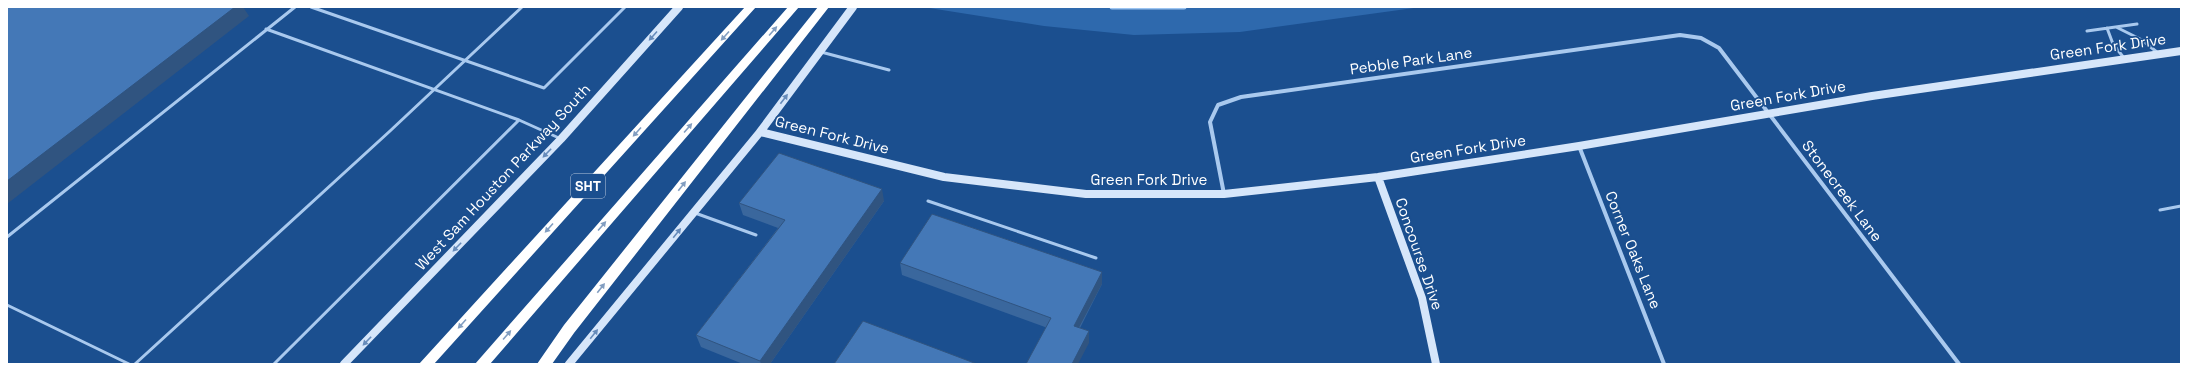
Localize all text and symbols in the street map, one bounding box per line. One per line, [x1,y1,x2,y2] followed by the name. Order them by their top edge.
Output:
[769,25,778,36] one-way arrow
[2049,29,2167,64] street label: Green Fork Drive
[648,31,658,41] one-way arrow
[720,31,729,41] one-way arrow
[1349,42,1473,78] street label: Pebble Park Lane
[1729,76,1847,115] street label: Green Fork Drive
[411,79,594,274] street label: West Sam Houston Parkway South
[780,94,788,105] one-way arrow
[773,111,891,158] street label: Green Fork Drive
[683,123,692,134] one-way arrow
[632,127,642,137] one-way arrow
[1409,130,1527,167] street label: Green Fork Drive
[1798,136,1887,245] street label: Stonecreek Lane
[542,148,552,158] one-way arrow
[1091,170,1208,189] street label: Green Fork Drive
[571,174,605,198] road number: SHT
[677,180,686,191] one-way arrow
[1601,188,1666,312] street label: Corner Oaks Lane
[1391,195,1448,313] street label: Concourse Drive
[597,222,606,231] one-way arrow
[545,223,554,233] one-way arrow
[672,228,681,239] one-way arrow
[452,242,462,252] one-way arrow
[597,283,606,294] one-way arrow
[457,319,467,329] one-way arrow
[590,328,599,339] one-way arrow
[503,329,512,340] one-way arrow
[362,336,372,346] one-way arrow

